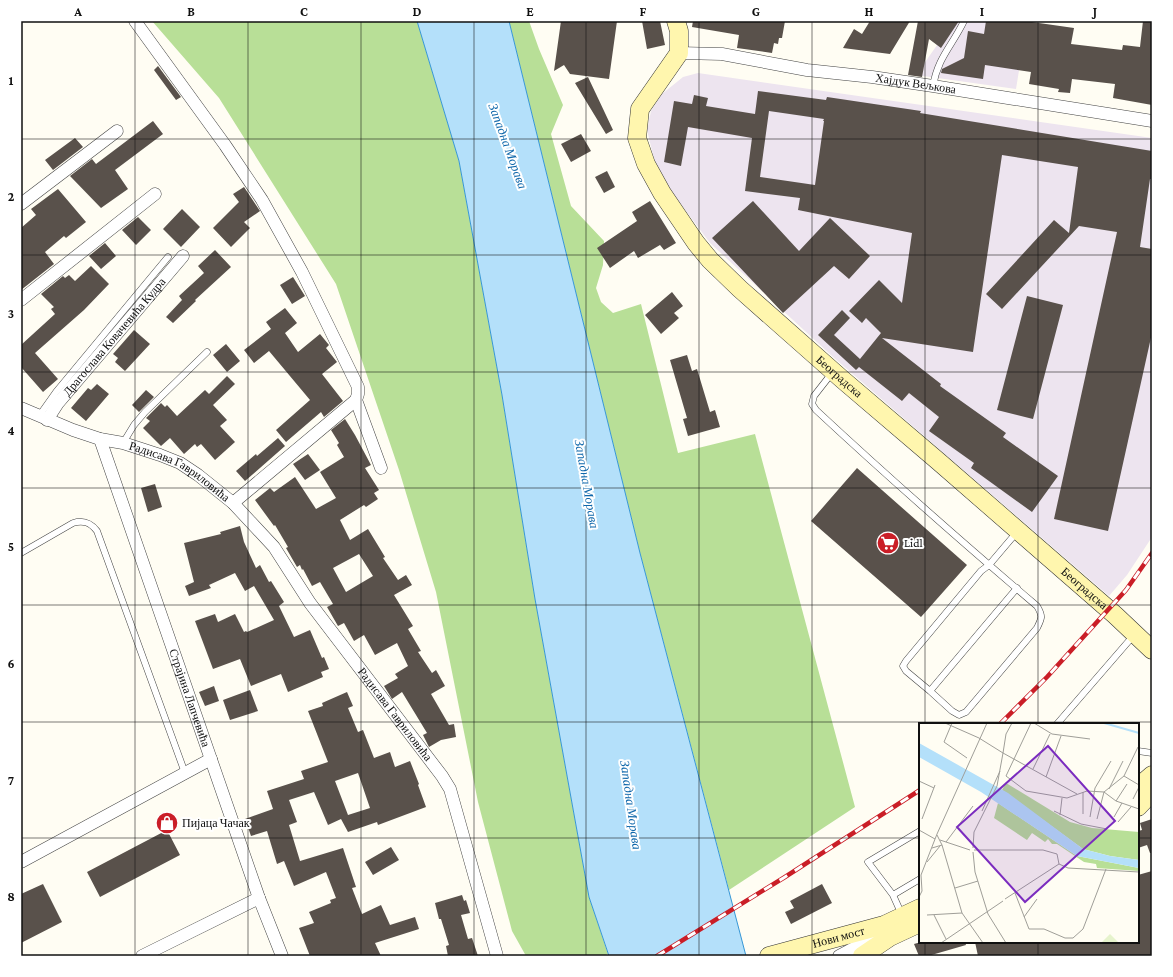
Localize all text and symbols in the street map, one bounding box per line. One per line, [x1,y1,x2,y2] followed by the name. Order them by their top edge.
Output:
[73,4,82,19] text: A
[187,4,195,19] text: B
[300,4,308,19] text: C
[413,4,422,19] text: D
[526,4,534,19] text: E
[640,4,647,19] text: F
[752,4,760,19] text: G
[865,4,874,19] text: H
[980,4,984,19] text: I
[1091,4,1097,19] text: J
[874,71,958,97] street label: Хајдук Вељкова
[9,73,14,88] text: 1
[486,101,531,191] water label: Западна Морава
[8,189,15,204] text: 2
[60,274,169,399] street label: Драгослава Ковачевића Кудра
[8,306,14,321] text: 3
[813,353,866,401] street label: Београдска
[7,423,15,438] text: 4
[127,438,233,505] street label: Радисава Гавриловића
[572,438,602,530] water label: Западна Морава
[875,530,901,556] supermarket icon: Lidl
[904,536,923,550] place label: Lidl
[8,539,14,554] text: 5
[1058,564,1111,613] street label: Београдска
[166,647,213,749] street label: Страјина Лапчевића
[7,656,15,671] text: 6
[355,665,436,764] street label: Радисава Гавриловића
[919,723,1139,943] inset map
[617,759,645,851] water label: Западна Морава
[8,773,14,788] text: 7
[154,810,180,836] shop icon: Пијаца Чачак
[182,816,250,830] place label: Пијаца Чачак
[7,889,15,904] text: 8
[811,923,867,951] street label: Нови мост

